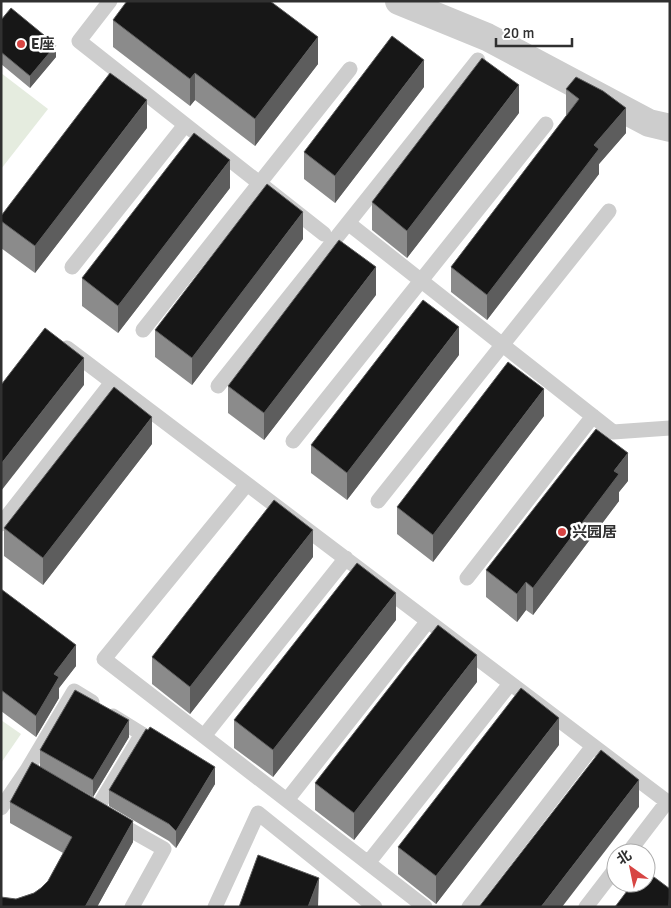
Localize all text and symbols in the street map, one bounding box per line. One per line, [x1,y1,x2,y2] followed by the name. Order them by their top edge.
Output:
[496,15,572,47] scale bar
[503,24,534,42] text: 20 m
[31,35,55,53] place label: E座
[15,38,27,50] marker: E座
[572,523,617,541] place label: 兴园居
[556,526,568,538] marker: 兴园居
[606,843,656,893] north arrow
[614,847,635,868] text: 北

